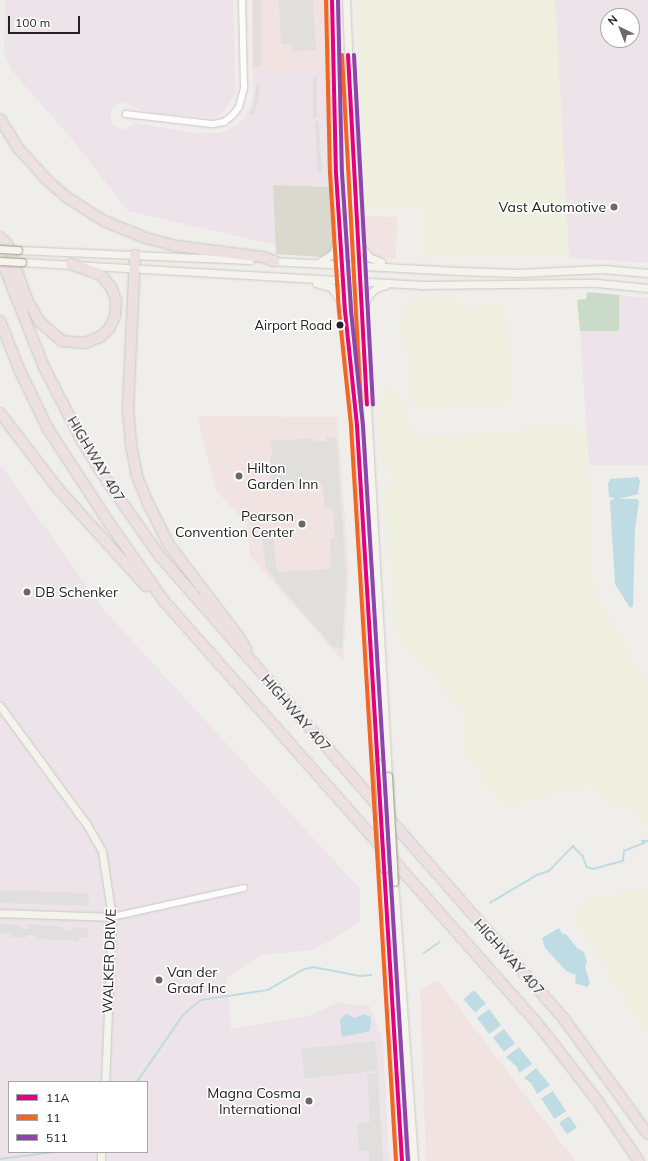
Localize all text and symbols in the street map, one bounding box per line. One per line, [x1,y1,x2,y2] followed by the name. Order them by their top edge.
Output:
[10,8,82,34] scale bar
[600,8,640,48] north arrow
[605,12,620,28] text: N
[15,15,50,30] text: 100 m
[499,199,606,215] place label: Vast Automotive
[609,202,619,212] marker: Vast Automotive
[255,317,332,333] place label: Airport Road
[335,320,345,330] marker: Airport Road
[64,413,128,505] street label: HIGHWAY 407
[247,460,319,492] place label: Hilton Garden Inn
[234,471,244,481] marker: Hilton Garden Inn
[175,508,294,540] place label: Pearson Convention Center
[297,519,307,529] marker: Pearson Convention Center
[35,584,118,600] place label: DB Schenker
[22,587,32,597] marker: DB Schenker
[258,671,334,755] street label: HIGHWAY 407
[99,908,119,1014] street label: WALKER DRIVE
[470,915,548,999] street label: HIGHWAY 407
[167,964,226,996] place label: Van der Graaf Inc
[154,975,164,985] marker: Van der Graaf Inc
[8,1081,148,1153] legend
[207,1085,301,1118] place label: Magna Cosma International
[46,1090,69,1105] text: 11A
[304,1096,314,1106] marker: Magna Cosma International
[46,1110,60,1125] text: 11
[46,1130,68,1145] text: 511

